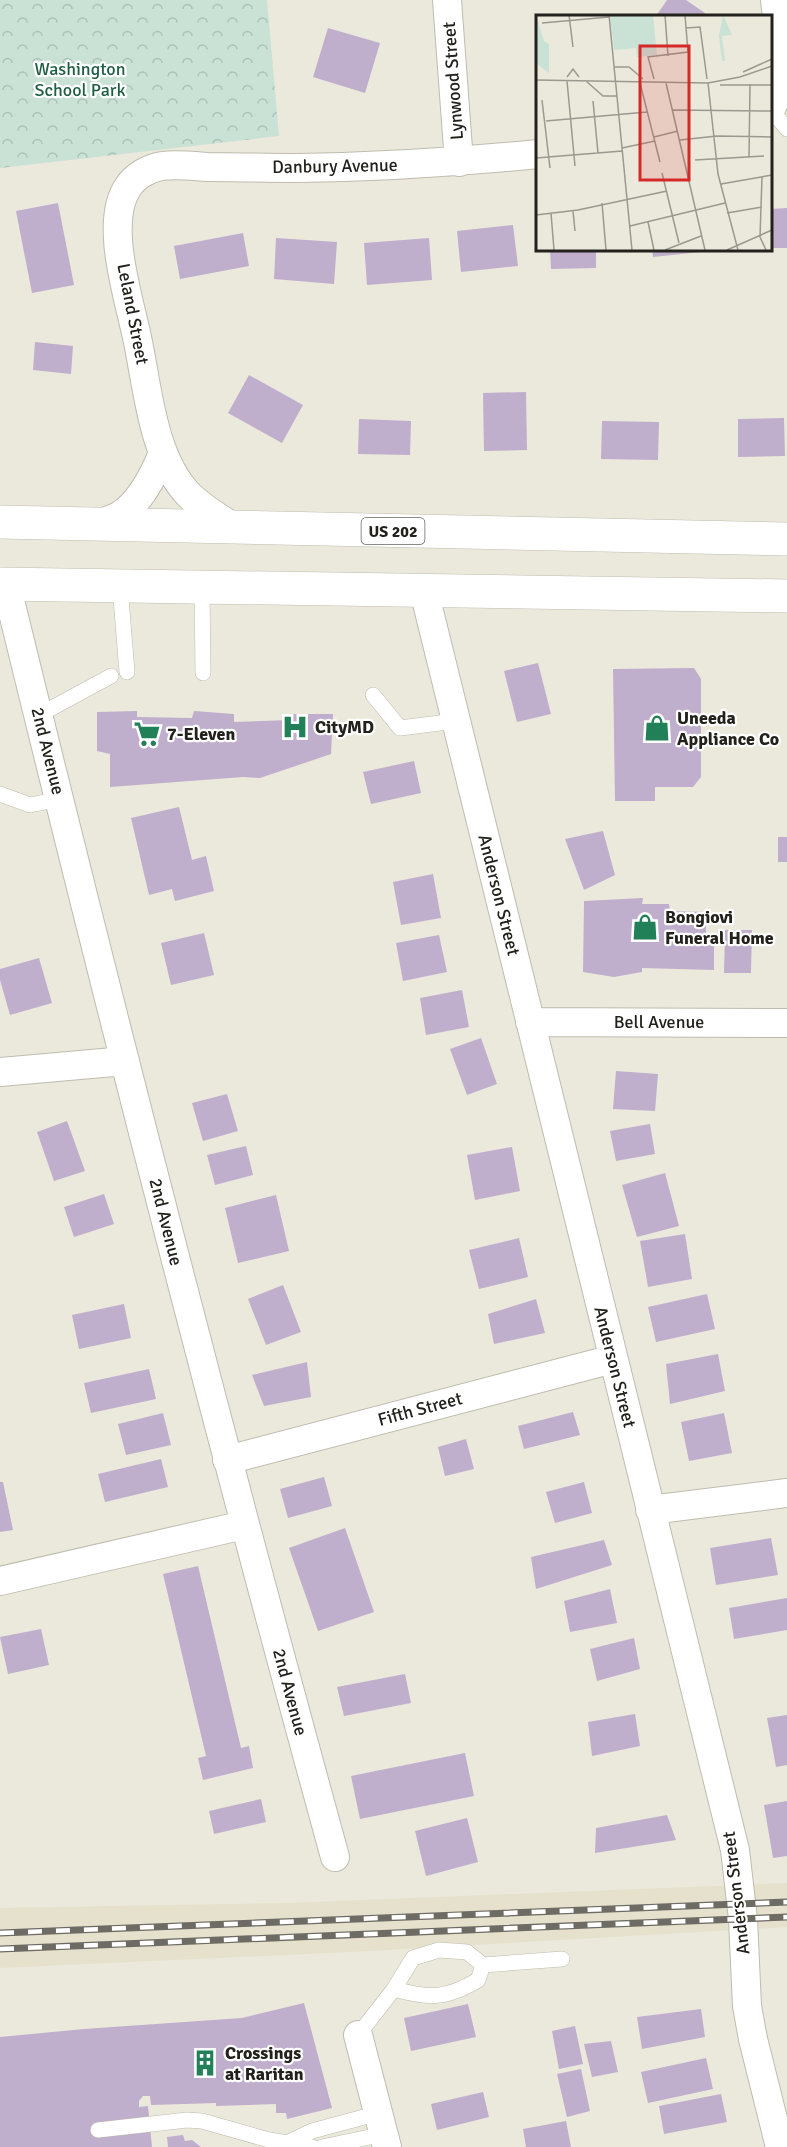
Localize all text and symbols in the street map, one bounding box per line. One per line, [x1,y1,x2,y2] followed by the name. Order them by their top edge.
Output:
[536,15,772,250] inset map
[438,21,468,141] street label: Lynwood Street
[35,58,125,101] park label: Washington School Park
[272,154,398,178] street label: Danbury Avenue
[112,262,154,366] street label: Leland Street
[362,518,424,544] road number: US 202
[27,705,69,797] street label: 2nd Avenue
[677,707,779,750] place label: Uneeda Appliance Co
[280,712,310,742] hospital icon: CityMD
[642,713,672,743] shop icon: Uneeda Appliance Co
[315,716,374,738] place label: CityMD
[132,719,162,749] supermarket icon: 7-Eleven
[167,723,235,745] place label: 7-Eleven
[473,832,525,958] street label: Anderson Street
[665,906,774,949] place label: Bongiovi Funeral Home
[630,912,660,942] shop icon: Bongiovi Funeral Home
[614,1011,704,1033] street label: Bell Avenue
[145,1176,187,1268] street label: 2nd Avenue
[589,1304,641,1430] street label: Anderson Street
[375,1387,465,1431] street label: Fifth Street
[268,1646,312,1738] street label: 2nd Avenue
[718,1830,754,1956] street label: Anderson Street
[225,2042,304,2085] place label: Crossings at Raritan
[190,2048,220,2078] building icon: Crossings at Raritan

